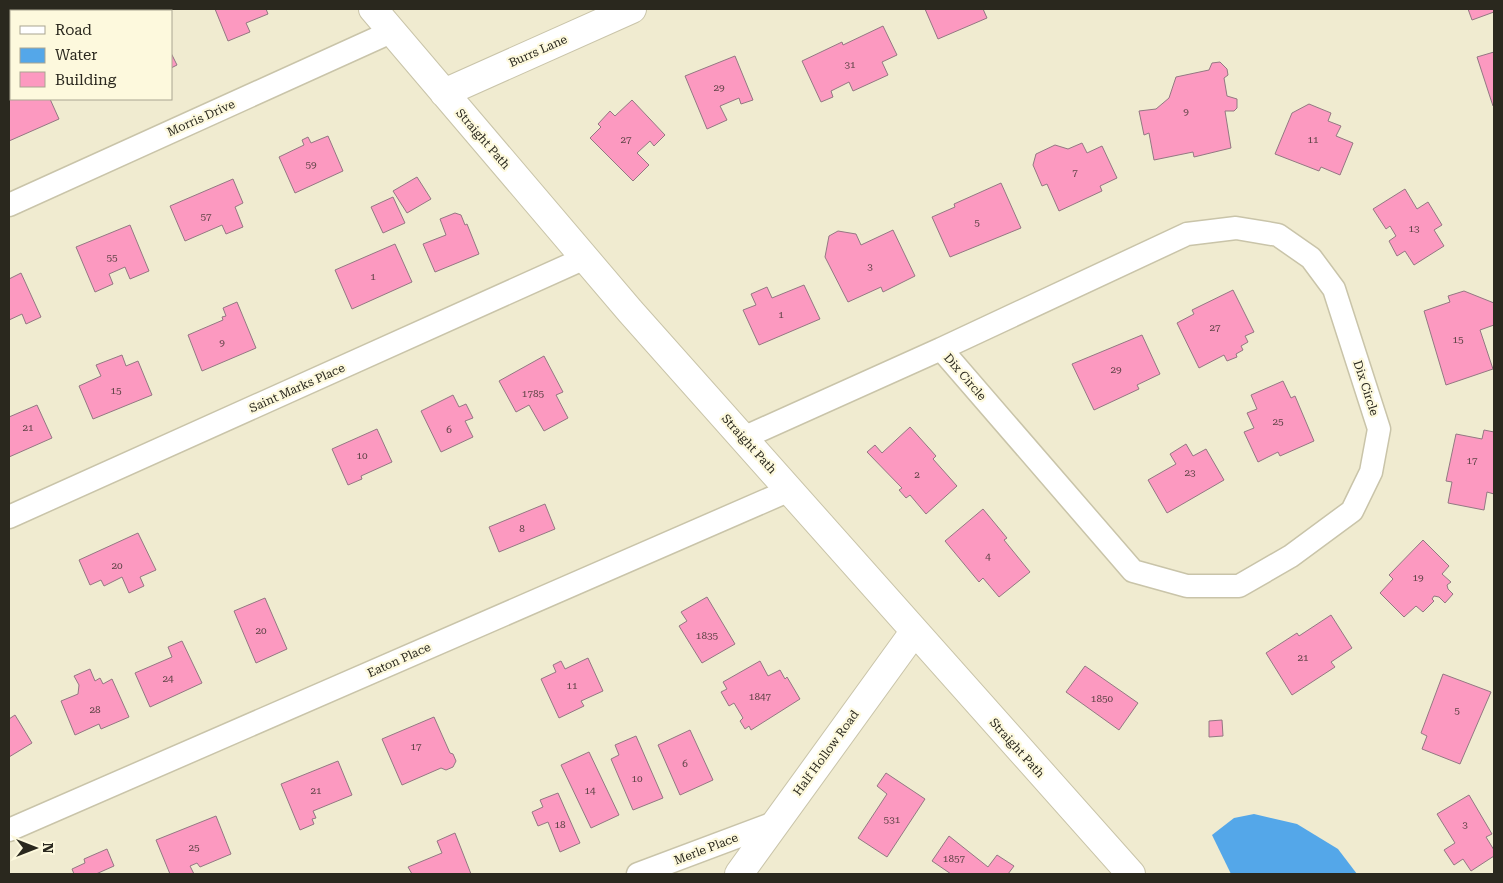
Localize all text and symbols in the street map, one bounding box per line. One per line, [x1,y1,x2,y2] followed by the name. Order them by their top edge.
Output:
[10,10,172,100] legend
[55,21,92,39] text: Road
[507,32,570,70] street label: Burrs Lane
[55,46,97,64] text: Water
[844,59,856,70] house number: 31
[55,71,117,89] text: Building
[713,82,725,93] house number: 29
[165,97,237,139] street label: Morris Drive
[453,106,513,172] street label: Straight Path
[1183,106,1189,117] house number: 9
[620,134,632,145] house number: 27
[1307,134,1319,145] house number: 11
[305,159,317,170] house number: 59
[1072,167,1078,178] house number: 7
[200,211,212,222] house number: 57
[974,217,980,228] house number: 5
[1408,223,1420,234] house number: 13
[106,252,118,263] house number: 55
[867,261,873,272] house number: 3
[370,271,376,282] house number: 1
[778,309,784,320] house number: 1
[1209,322,1221,333] house number: 27
[1452,334,1464,345] house number: 15
[219,337,225,348] house number: 9
[941,351,989,404] street label: Dix Circle
[1350,359,1382,418] street label: Dix Circle
[247,360,347,415] street label: Saint Marks Place
[1110,364,1122,375] house number: 29
[110,385,122,396] house number: 15
[522,388,545,399] house number: 1785
[719,411,779,477] street label: Straight Path
[1272,416,1284,427] house number: 25
[22,422,34,433] house number: 21
[446,424,452,435] house number: 6
[356,450,368,461] house number: 10
[1466,455,1478,466] house number: 17
[1184,467,1196,478] house number: 23
[914,469,920,480] house number: 2
[519,523,525,534] house number: 8
[985,551,991,562] house number: 4
[111,560,123,571] house number: 20
[1412,572,1424,583] house number: 19
[255,625,267,636] house number: 20
[696,630,719,641] house number: 1835
[365,640,433,680] street label: Eaton Place
[1297,652,1309,663] house number: 21
[162,673,174,684] house number: 24
[566,680,578,691] house number: 11
[749,691,772,702] house number: 1847
[1091,693,1114,704] house number: 1850
[89,704,101,715] house number: 28
[1454,705,1460,716] house number: 5
[790,707,862,798] street label: Half Hollow Road
[987,715,1047,781] street label: Straight Path
[410,741,422,752] house number: 17
[682,758,688,769] house number: 6
[631,773,643,784] house number: 10
[310,785,322,796] house number: 21
[584,785,596,796] house number: 14
[884,814,901,825] house number: 531
[554,819,566,830] house number: 18
[1462,819,1468,830] house number: 3
[10,823,60,873] north arrow
[672,830,740,868] street label: Merle Place
[188,842,200,853] house number: 25
[40,843,56,854] text: N
[943,853,966,864] house number: 1857

